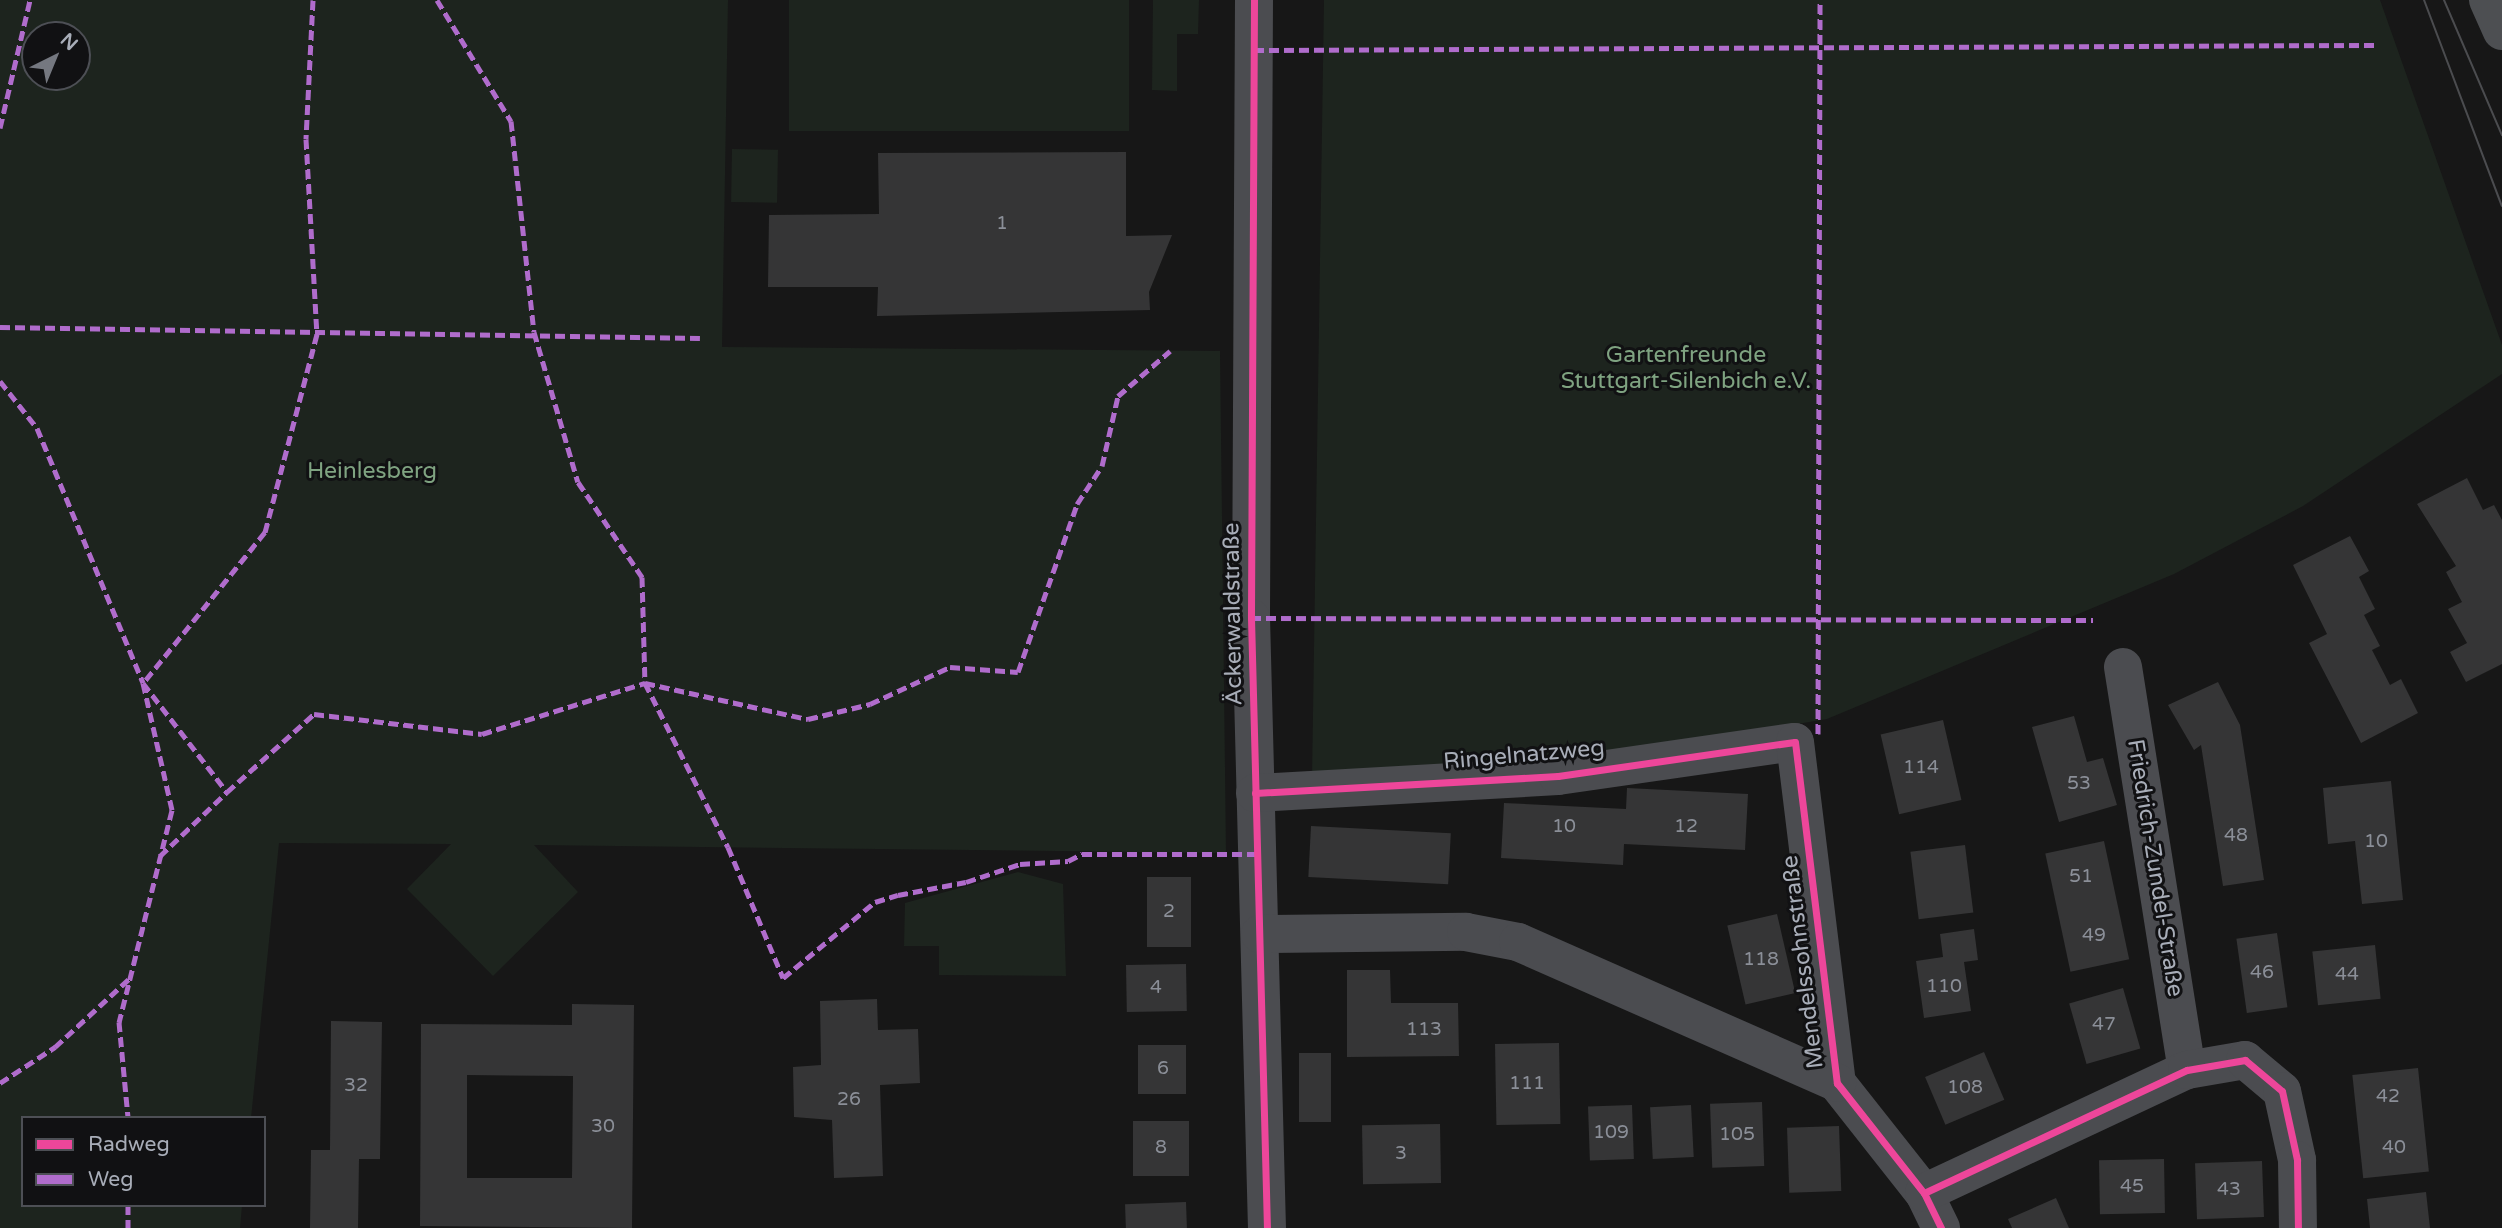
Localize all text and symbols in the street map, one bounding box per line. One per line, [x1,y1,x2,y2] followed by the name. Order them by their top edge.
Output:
[21,21,91,91] north arrow
[56,29,82,55] text: N
[996,213,1008,235] house number: 1
[1561,341,1811,395] park label: Gartenfreunde Stuttgart-Silenbich e.V.
[307,457,437,485] park label: Heinlesberg
[1218,522,1248,706] street label: Äckerwaldstraße
[1442,734,1606,776] street label: Ringelnatzweg
[2121,737,2189,999] street label: Friedrich-Zundel-Straße
[1903,757,1939,779] house number: 114
[2067,773,2091,795] house number: 53
[1552,816,1576,838] house number: 10
[1674,816,1698,838] house number: 12
[2224,825,2248,847] house number: 48
[2364,831,2388,853] house number: 10
[1776,854,1830,1070] street label: Mendelssohnstraße
[2069,866,2093,888] house number: 51
[1163,901,1175,923] house number: 2
[2082,925,2106,947] house number: 49
[1743,949,1779,971] house number: 118
[2250,962,2274,984] house number: 46
[2335,964,2359,986] house number: 44
[1926,976,1962,998] house number: 110
[1150,977,1162,999] house number: 4
[2092,1014,2116,1036] house number: 47
[1406,1019,1442,1041] house number: 113
[1157,1058,1169,1080] house number: 6
[1509,1073,1545,1095] house number: 111
[344,1075,368,1097] house number: 32
[1947,1077,1983,1099] house number: 108
[2376,1086,2400,1108] house number: 42
[837,1089,861,1111] house number: 26
[21,1116,266,1207] legend
[591,1116,615,1138] house number: 30
[1593,1122,1629,1144] house number: 109
[1719,1124,1755,1146] house number: 105
[88,1132,170,1157] text: Radweg
[1155,1137,1167,1159] house number: 8
[2382,1137,2406,1159] house number: 40
[1395,1143,1407,1165] house number: 3
[88,1167,133,1192] text: Weg
[2120,1176,2144,1198] house number: 45
[2217,1179,2241,1201] house number: 43

